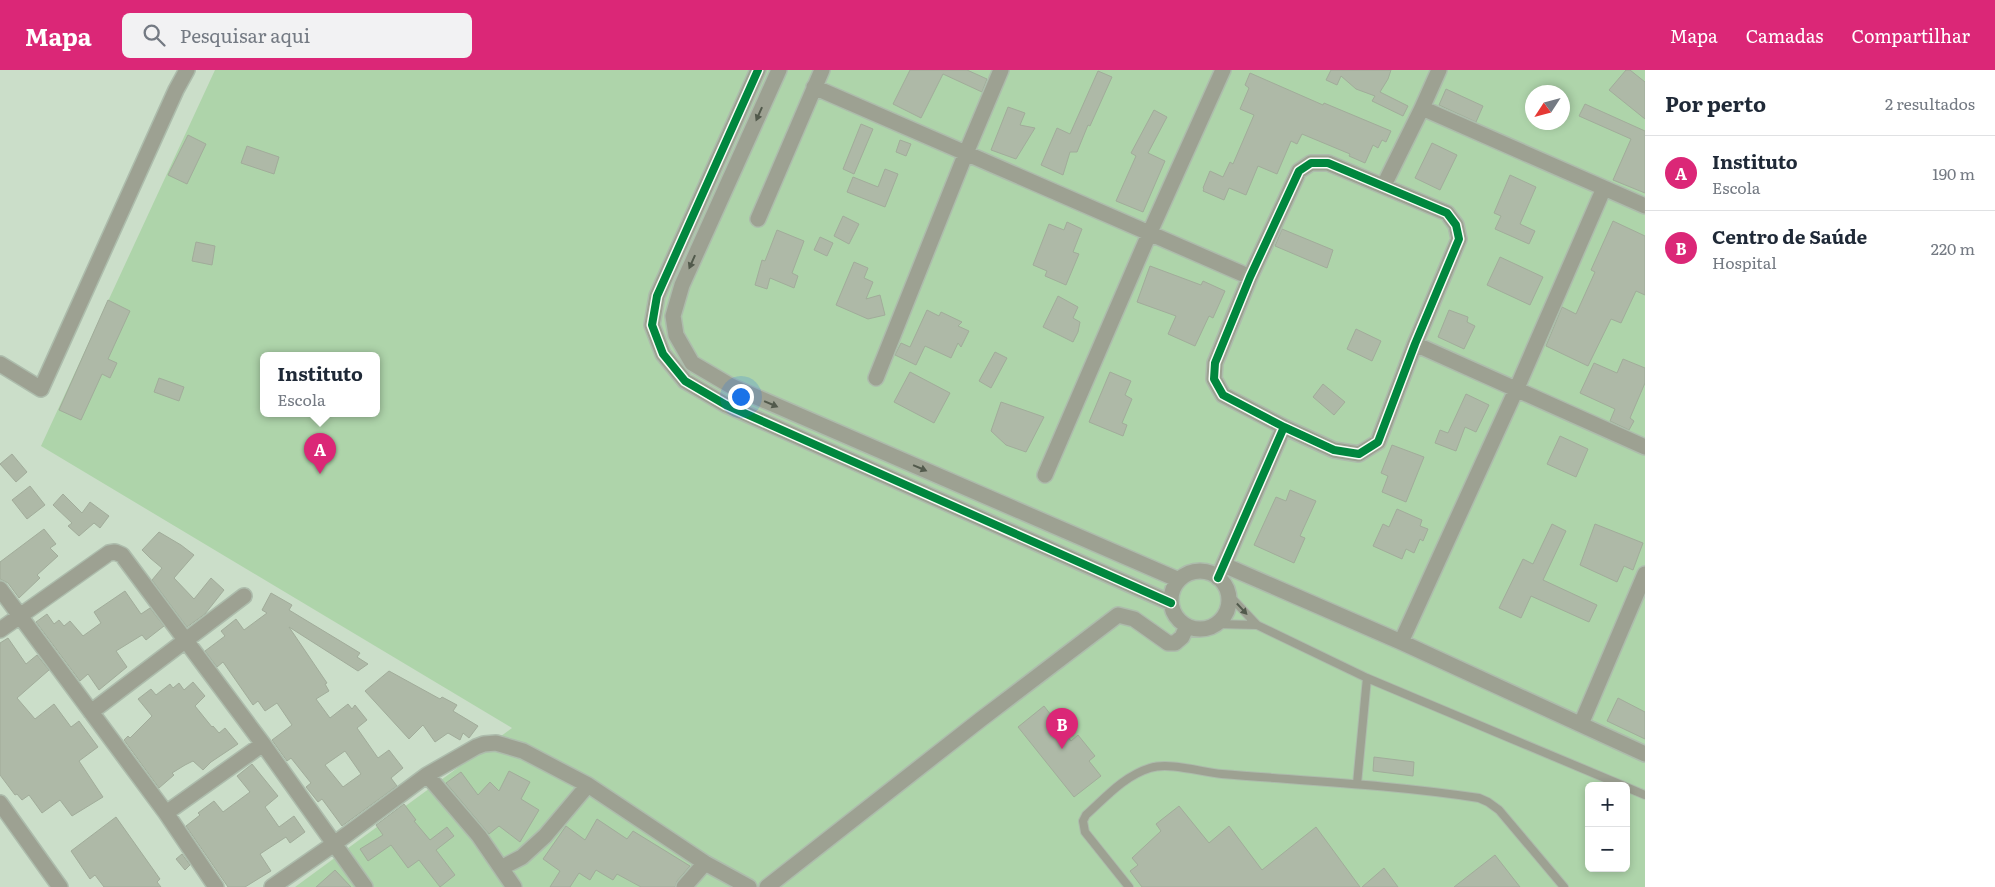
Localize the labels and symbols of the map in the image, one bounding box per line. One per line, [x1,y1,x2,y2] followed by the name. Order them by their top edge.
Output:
[1525,85,1570,130] north arrow
[755,107,763,121] one-way arrow
[688,255,696,269] one-way arrow
[728,384,754,410] your location
[764,400,778,408] one-way arrow
[304,433,336,474] pin: A
[913,465,927,473] one-way arrow
[1236,603,1248,615] one-way arrow
[1046,708,1078,749] pin: B

